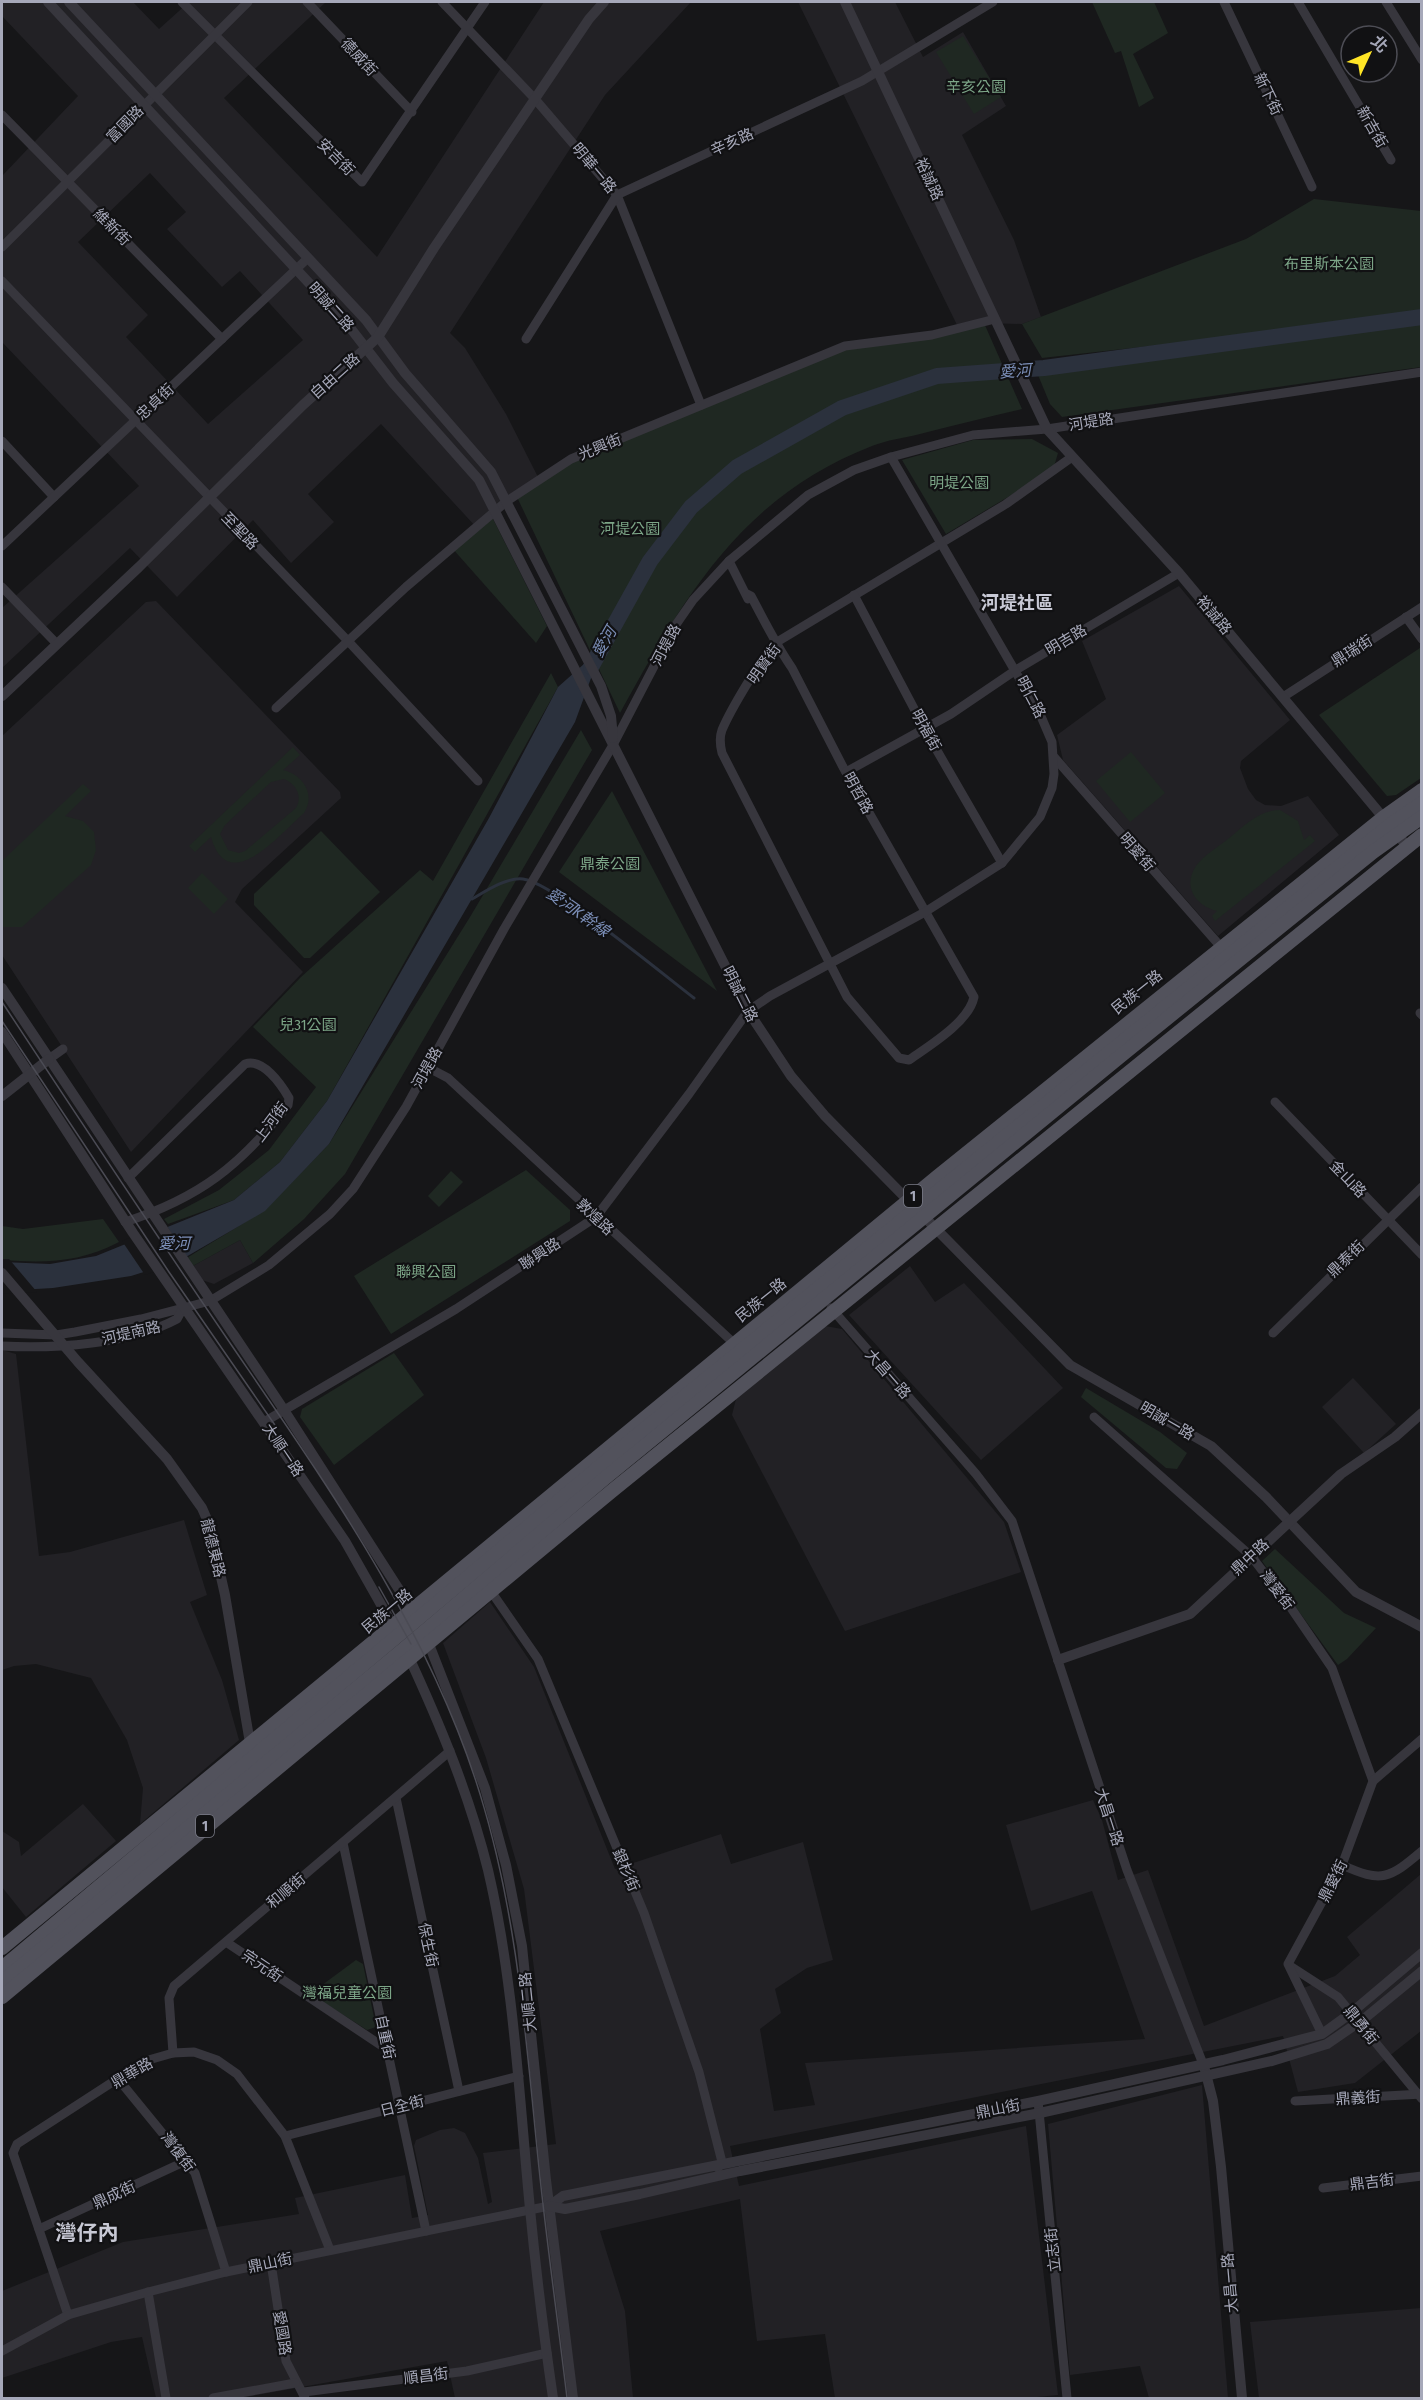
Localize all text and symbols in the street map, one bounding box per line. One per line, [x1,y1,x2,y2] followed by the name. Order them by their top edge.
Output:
[1339,24,1399,84] north arrow
[1367,32,1392,56] text: 北
[337,34,381,80] street label: 德威街
[1250,70,1286,118] street label: 新下街
[946,78,1006,96] park label: 辛亥公園
[103,102,147,146] street label: 富國路
[1353,103,1391,151] street label: 新吉街
[708,125,756,159] street label: 辛亥路
[314,135,358,179] street label: 安吉街
[568,139,620,197] street label: 明華一路
[911,155,947,203] street label: 裕誠路
[90,205,134,249] street label: 維新街
[1284,255,1374,273] park label: 布里斯本公園
[304,279,358,335] street label: 明誠二路
[307,349,363,403] street label: 自由二路
[998,360,1035,382] water label: 愛河
[132,380,178,424] street label: 忠貞街
[1067,410,1115,434] street label: 河堤路
[576,430,624,464] street label: 光興街
[929,474,989,492] park label: 明堤公園
[218,509,262,553] street label: 至聖路
[600,520,660,538] park label: 河堤公園
[981,592,1053,614] district label: 河堤社區
[1193,592,1235,638] street label: 裕誠路
[588,621,622,661] water label: 愛河
[647,621,685,669] street label: 河堤路
[1042,621,1090,659] street label: 明吉路
[1328,631,1376,671] street label: 鼎瑞街
[744,640,784,688] street label: 明賢街
[1012,673,1050,721] street label: 明仁路
[907,706,945,754] street label: 明福街
[839,769,877,817] street label: 明哲路
[1115,829,1159,875] street label: 明愛街
[580,855,640,873] park label: 鼎泰公園
[543,883,615,942] water label: 愛河K幹線
[718,963,762,1025] street label: 明誠二路
[1108,966,1166,1018] street label: 民族一路
[279,1016,337,1034] park label: 兒31公園
[408,1044,446,1092] street label: 河堤路
[250,1099,292,1145] street label: 上河街
[1326,1157,1370,1201] street label: 金山路
[904,1185,922,1207] road number: 1
[572,1195,618,1239] street label: 敦煌路
[158,1234,193,1253] water label: 愛河
[516,1234,564,1274] street label: 聯興路
[1324,1237,1368,1281] street label: 鼎泰街
[396,1263,456,1281] park label: 聯興公園
[732,1274,790,1326] street label: 民族一路
[100,1317,162,1349] street label: 河堤南路
[862,1345,914,1403] street label: 大昌一路
[1137,1398,1197,1444] street label: 明誠一路
[259,1420,307,1480] street label: 大順一路
[197,1517,229,1579] street label: 龍德東路
[1227,1535,1273,1579] street label: 鼎中路
[1256,1567,1298,1613] street label: 灣愛街
[358,1585,416,1637] street label: 民族一路
[1091,1786,1127,1848] street label: 大昌一路
[196,1815,214,1837] road number: 1
[609,1846,643,1894] street label: 銀杉街
[1315,1857,1351,1905] street label: 鼎愛街
[263,1870,309,1912] street label: 和順街
[415,1921,441,1969] street label: 保生街
[238,1946,286,1986] street label: 宗元街
[516,1971,540,2033] street label: 大順二路
[302,1984,392,2002] park label: 灣福兒童公園
[1340,2002,1382,2048] street label: 鼎勇街
[372,2013,398,2061] street label: 自重街
[108,2054,156,2092] street label: 鼎華路
[1335,2088,1381,2108] street label: 鼎義街
[378,2092,426,2120] street label: 日全街
[974,2096,1022,2122] street label: 鼎山街
[157,2129,199,2175] street label: 灣復街
[1349,2170,1395,2194] street label: 鼎吉街
[90,2177,138,2213] street label: 鼎成街
[56,2220,119,2246] district label: 灣仔內
[1042,2227,1064,2273] street label: 立志街
[246,2250,294,2276] street label: 鼎山街
[1218,2252,1242,2314] street label: 大昌一路
[270,2309,294,2357] street label: 愛國路
[403,2364,449,2388] street label: 順昌街

